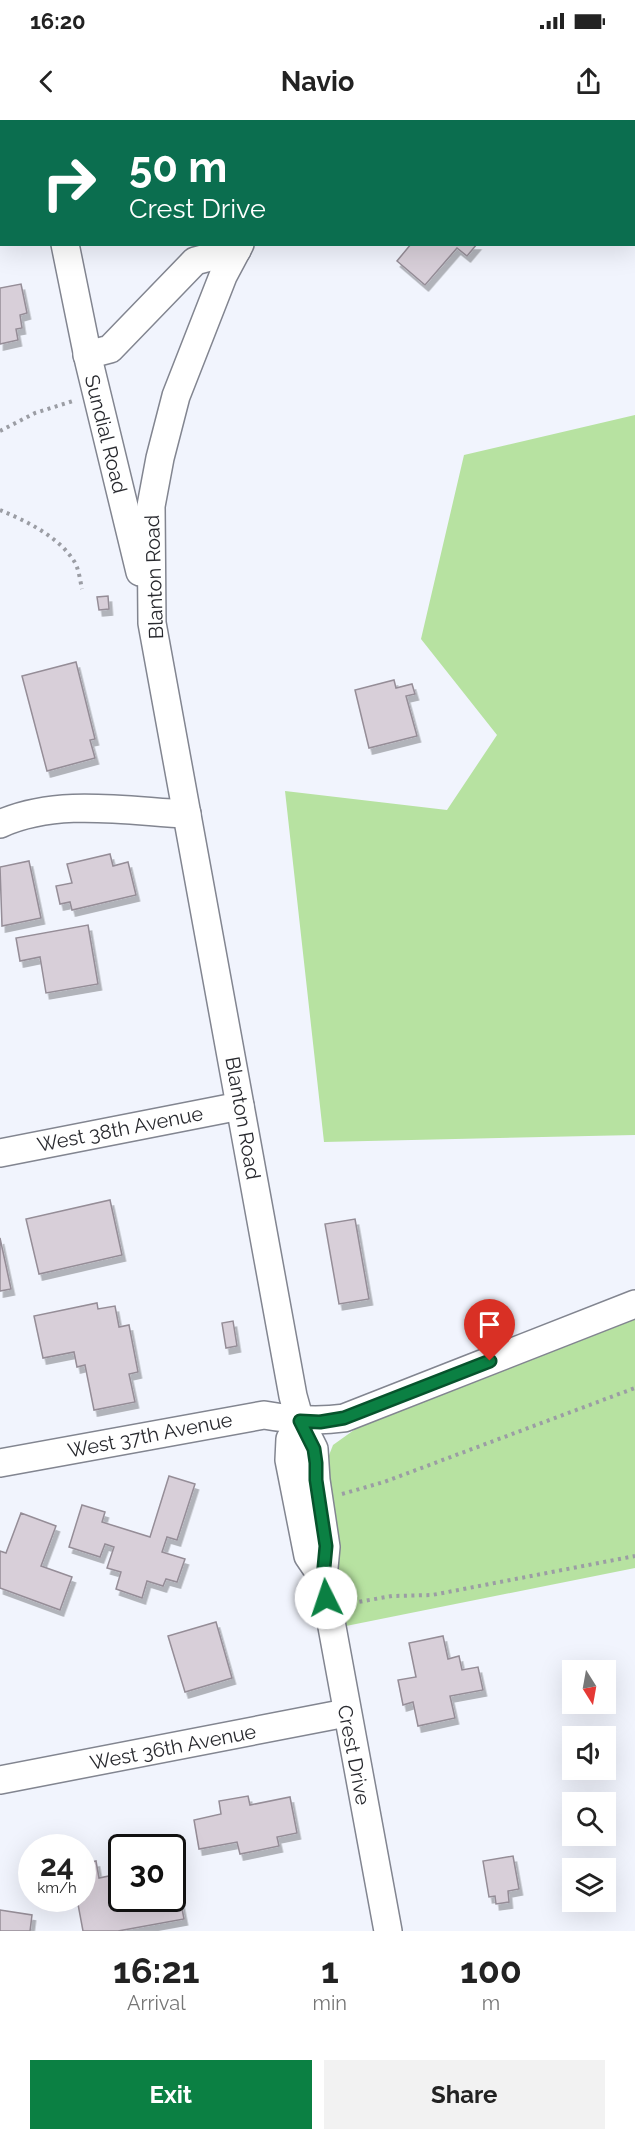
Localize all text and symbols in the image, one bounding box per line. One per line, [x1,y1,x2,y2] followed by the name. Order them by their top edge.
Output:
[30,8,86,34] text: 16:20
[30,65,63,98] icon: back
[572,65,605,98] icon: share
[281,66,354,97] text: Navio
[129,143,227,192] text: 50 m
[30,144,108,222] icon: right
[129,193,266,224] text: Crest Drive
[80,372,132,496] street label: Sundial Road
[140,514,168,640] street label: Blanton Road
[220,1055,266,1181] street label: Blanton Road
[35,1101,205,1157] street label: West 38th Avenue
[464,1299,515,1361] pin
[473,1308,506,1341] icon: arrive
[66,1407,235,1463] street label: West 37th Avenue
[294,1566,358,1630] position arrow
[562,1660,616,1714] north arrow
[562,1660,616,1912] map controls
[333,1703,375,1807] street label: Crest Drive
[88,1719,258,1775] street label: West 36th Avenue
[562,1726,616,1780] button: sound
[562,1792,616,1846] button: search
[108,1834,186,1912] speed limit sign: 30
[40,1848,74,1883] text: 24
[562,1858,616,1912] button: layers
[37,1879,77,1897] text: km/h
[113,1949,200,1991] text: 16:21
[321,1949,339,1991] text: 1
[460,1949,522,1991] text: 100
[127,1991,186,2015] text: Arrival
[313,1991,347,2015] text: min
[482,1991,500,2015] text: m
[30,2060,312,2129] button: Exit
[324,2060,605,2129] button: Share

